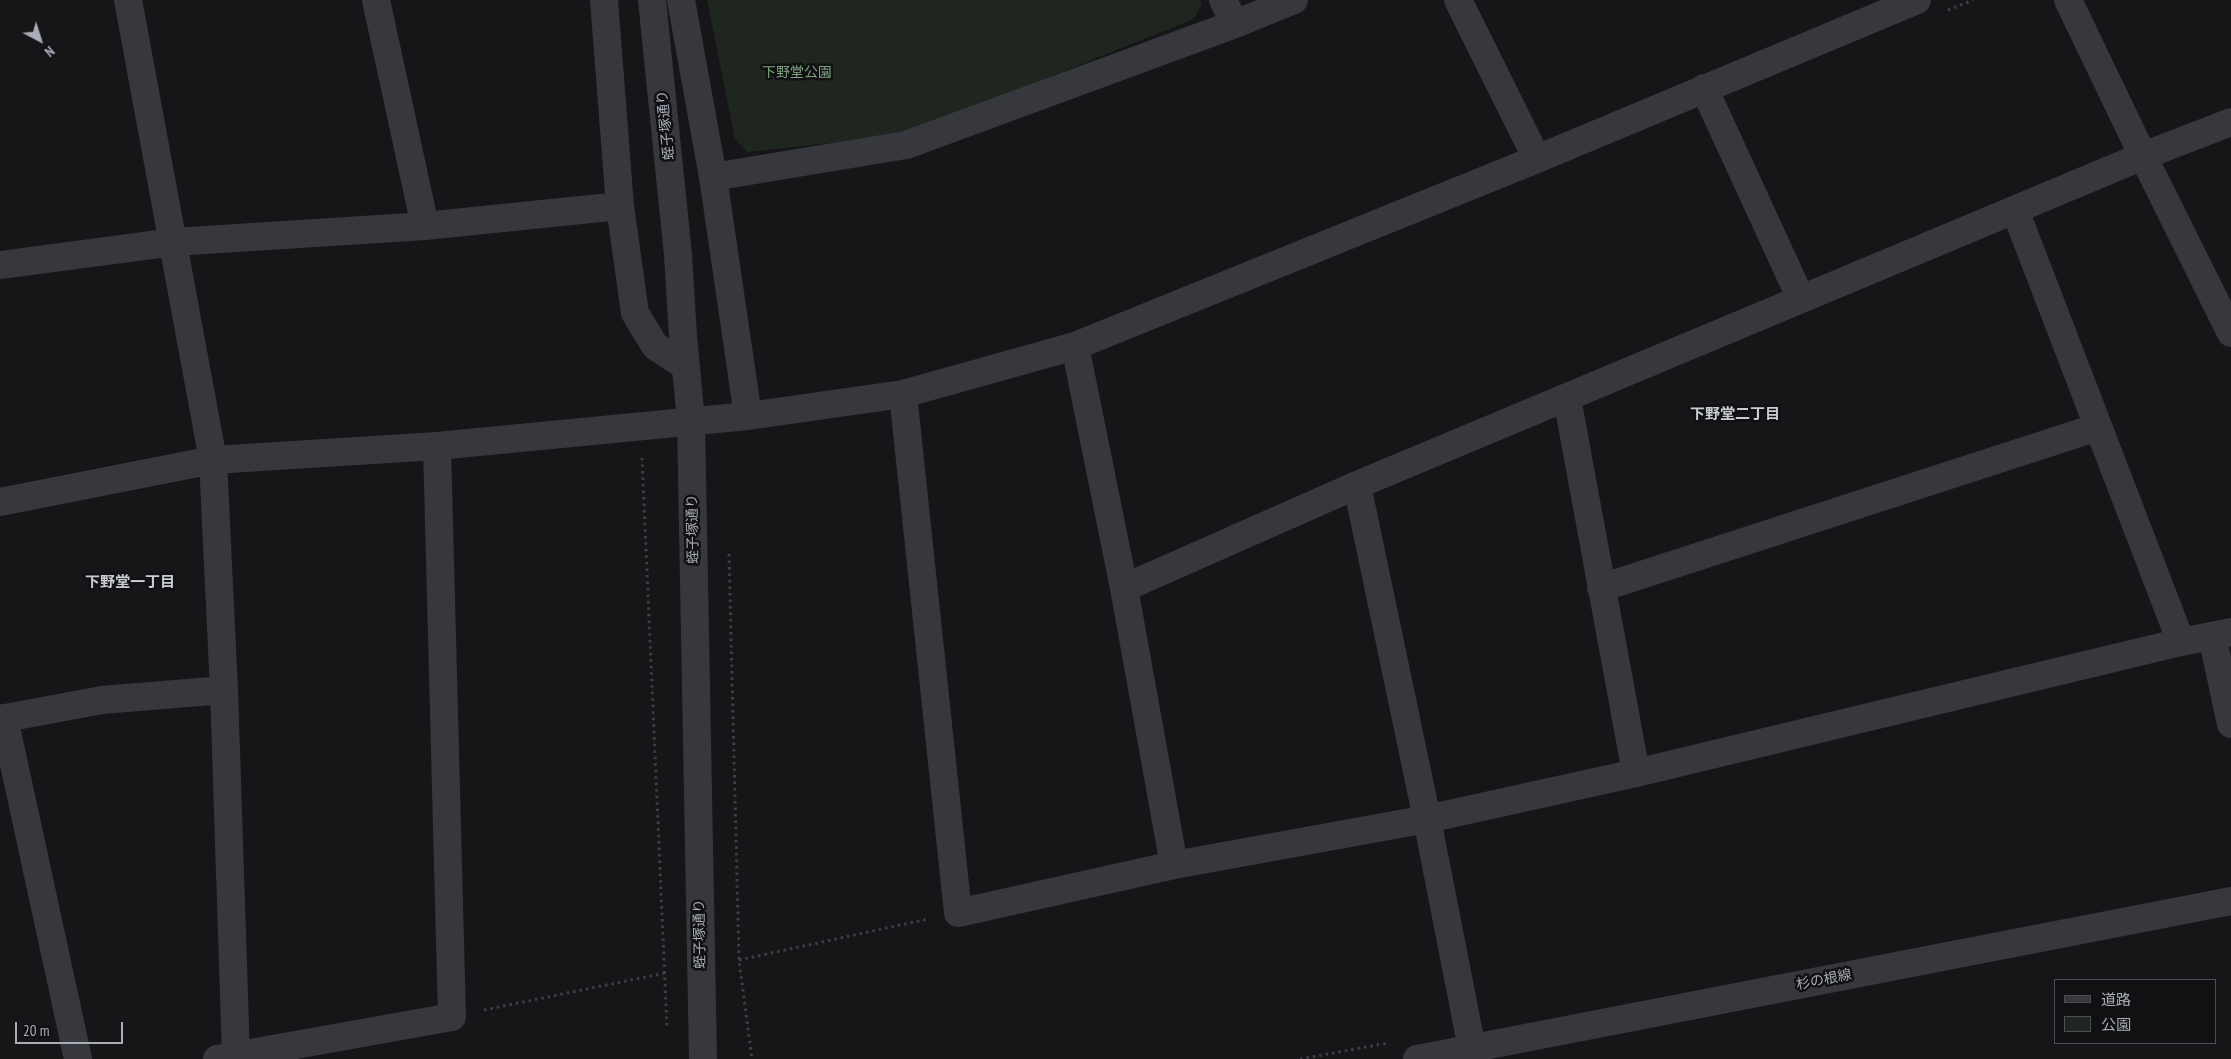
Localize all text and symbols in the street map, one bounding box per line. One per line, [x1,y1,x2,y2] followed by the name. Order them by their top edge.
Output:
[15,15,65,65] north arrow
[41,42,58,61] text: N
[762,65,832,81] park label: 下野堂公園
[654,89,678,161] street label: 蛭子塚通り
[1690,406,1780,424] district label: 下野堂二丁目
[684,494,702,564] street label: 蛭子塚通り
[85,574,175,592] district label: 下野堂一丁目
[691,899,709,969] street label: 蛭子塚通り
[1795,966,1853,994] street label: 杉の根線
[2054,979,2216,1044] legend
[2101,990,2131,1009] text: 道路
[18,1012,125,1044] scale bar
[2101,1015,2131,1034] text: 公園
[23,1021,49,1040] text: 20 m

